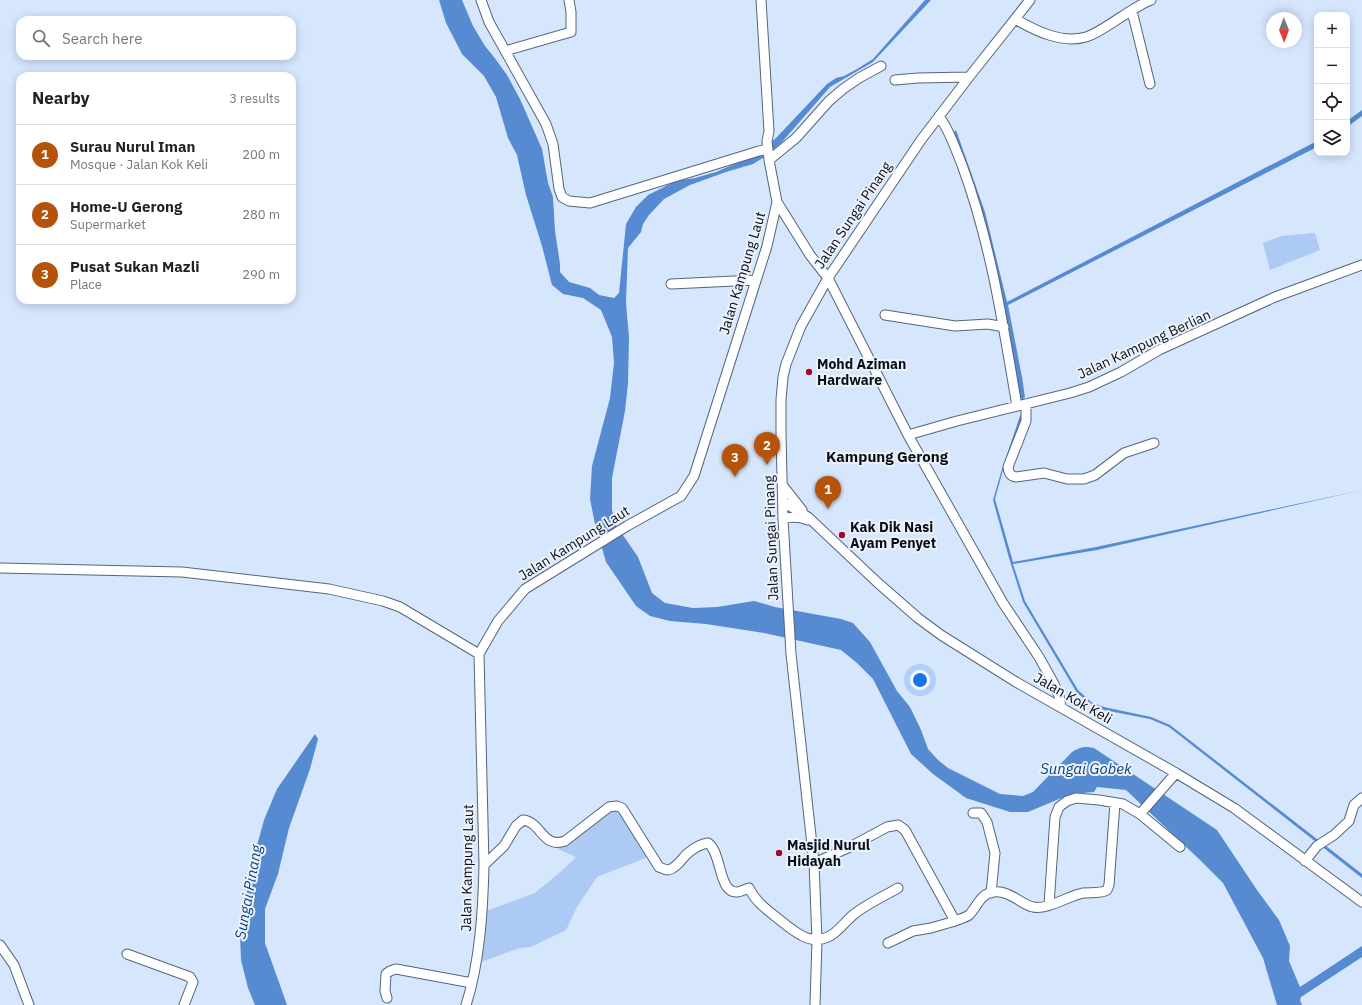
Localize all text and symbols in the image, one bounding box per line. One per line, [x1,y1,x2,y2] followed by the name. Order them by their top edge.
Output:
[1266,12,1302,48] north arrow
[1314,12,1350,156] map controls
[1314,12,1350,48] button: +
[16,16,296,60] search box
[30,27,52,49] icon: search
[62,29,142,48] text: Search here
[1314,48,1350,84] button: −
[1314,84,1350,120] button: locate
[32,87,90,109] text: Nearby
[229,90,280,107] text: 3 results
[1314,120,1350,156] button: layers
[70,137,195,156] text: Surau Nurul Iman
[41,146,49,163] text: 1
[242,146,280,163] text: 200 m
[70,156,208,173] text: Mosque · Jalan Kok Keli
[810,157,896,272] street label: Jalan Sungai Pinang
[70,197,182,216] text: Home-U Gerong
[41,206,49,223] text: 2
[242,206,280,223] text: 280 m
[715,209,769,337] street label: Jalan Kampung Laut
[70,216,146,233] text: Supermarket
[70,257,199,276] text: Pusat Sukan Mazli
[41,266,49,283] text: 3
[242,266,280,283] text: 290 m
[70,276,102,293] text: Place
[1075,305,1213,383] street label: Jalan Kampung Berlian
[817,355,906,389] place label: Mohd Aziman Hardware
[804,367,814,377] marker: Mohd Aziman Hardware
[754,432,780,465] pin: 2
[722,444,748,477] pin: 3
[826,447,949,466] district label: Kampung Gerong
[760,474,782,601] street label: Jalan Sungai Pinang
[815,476,841,509] pin: 1
[515,502,633,584] street label: Jalan Kampung Laut
[850,518,936,552] place label: Kak Dik Nasi Ayam Penyet
[837,530,847,540] marker: Kak Dik Nasi Ayam Penyet
[1031,668,1115,728] street label: Jalan Kok Keli
[910,670,930,690] your location
[1040,759,1132,778] water label: Sungai Gobek
[457,804,477,932] street label: Jalan Kampung Laut
[787,836,870,870] place label: Masjid Nurul Hidayah
[230,842,266,941] water label: Sungai Pinang
[774,848,784,858] marker: Masjid Nurul Hidayah

